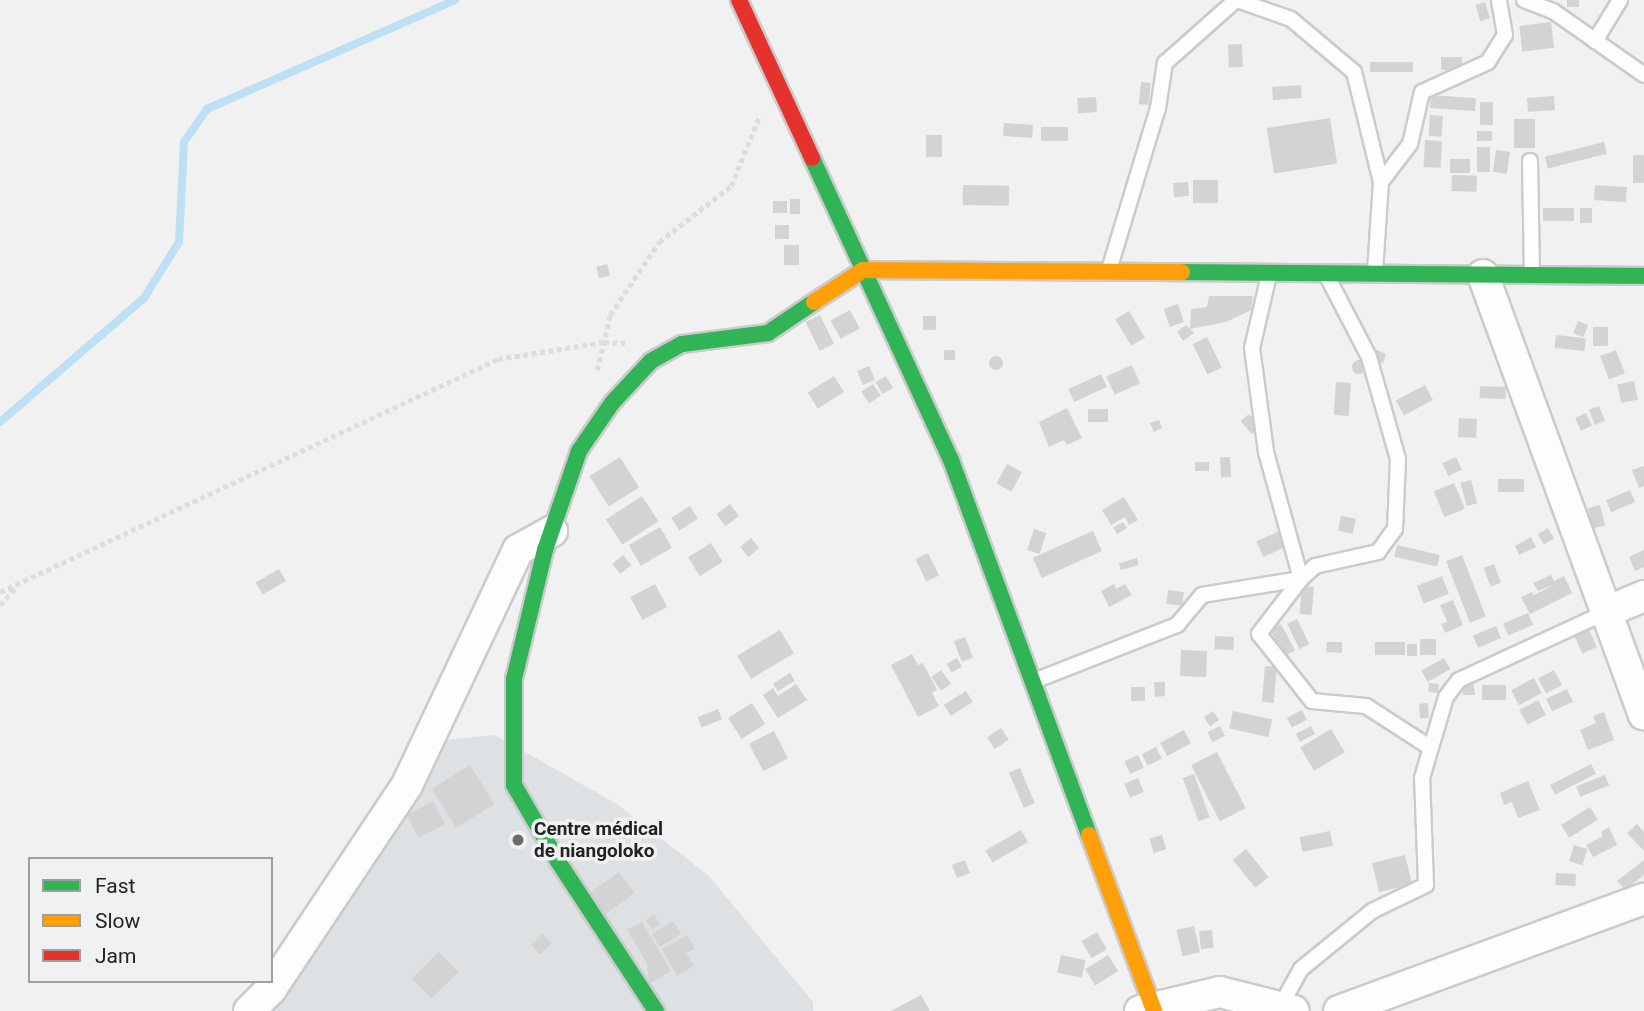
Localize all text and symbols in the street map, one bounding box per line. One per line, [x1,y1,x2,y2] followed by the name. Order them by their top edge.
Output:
[534,818,663,862] place label: Centre médical de niangoloko
[508,830,528,850] marker: Centre médical de niangoloko
[28,857,273,983] legend
[95,874,135,898] text: Fast
[95,909,140,933] text: Slow
[95,944,136,968] text: Jam

